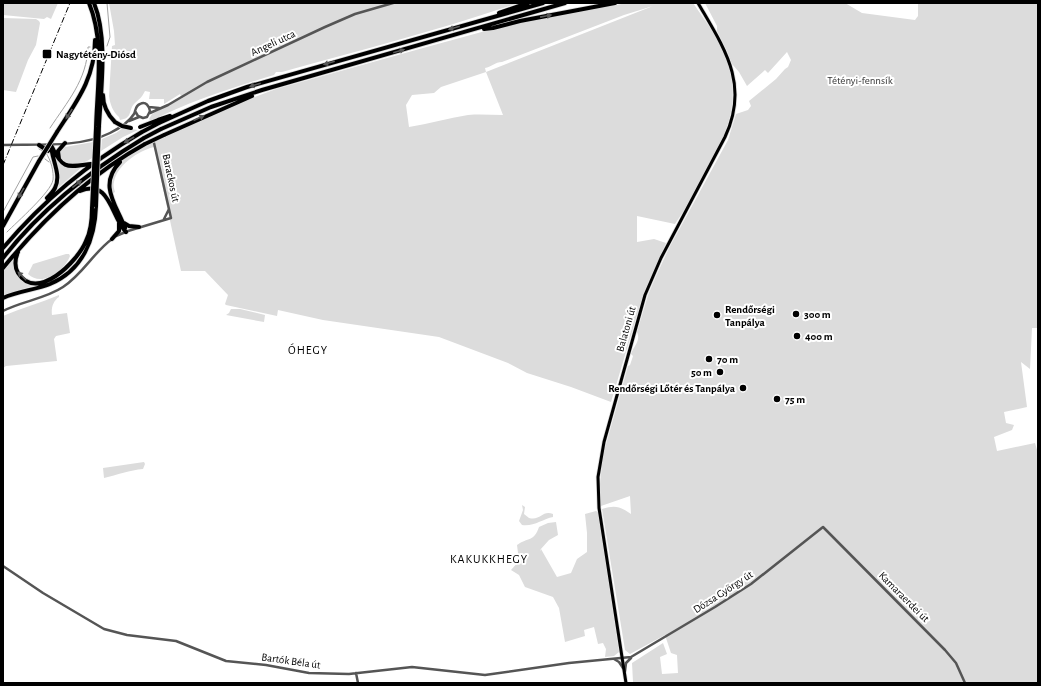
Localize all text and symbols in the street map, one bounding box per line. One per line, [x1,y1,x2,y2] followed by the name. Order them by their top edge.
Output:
[539,12,552,18] one-way arrow
[448,25,460,31] one-way arrow
[249,28,297,58] street label: Angeli utca
[41,48,53,60] marker: Nagytétény-Diósd
[393,48,405,54] one-way arrow
[56,49,136,60] place label: Nagytétény-Diósd
[323,60,335,66] one-way arrow
[827,75,893,86] park label: Tétényi-fennsík
[248,82,260,88] one-way arrow
[65,108,72,120] one-way arrow
[193,115,205,122] one-way arrow
[123,137,135,143] one-way arrow
[161,153,182,204] street label: Barackos út
[72,180,83,188] one-way arrow
[17,187,24,199] one-way arrow
[17,271,27,281] one-way arrow
[725,304,775,328] place label: Rendőrségi Tanpálya
[614,305,638,353] street label: Balatoni út
[791,309,801,319] marker: 300 m
[804,309,831,320] place label: 300 m
[712,310,722,320] marker: Rendőrségi Tanpálya
[792,331,802,341] marker: 400 m
[805,331,833,342] place label: 400 m
[288,343,328,356] district label: ÓHEGY
[704,354,714,364] marker: 70 m
[717,354,738,365] place label: 70 m
[691,367,712,378] place label: 50 m
[715,367,725,377] marker: 50 m
[608,383,736,394] place label: Rendőrségi Lőtér és Tanpálya
[738,383,748,393] marker: Rendőrségi Lőtér és Tanpálya
[772,394,782,404] marker: 75 m
[785,394,805,405] place label: 75 m
[450,553,528,565] district label: KAKUKKHEGY
[691,568,755,615] street label: Dózsa György út
[877,570,932,625] street label: Kamaraerdei út
[261,651,322,671] street label: Bartók Béla út

